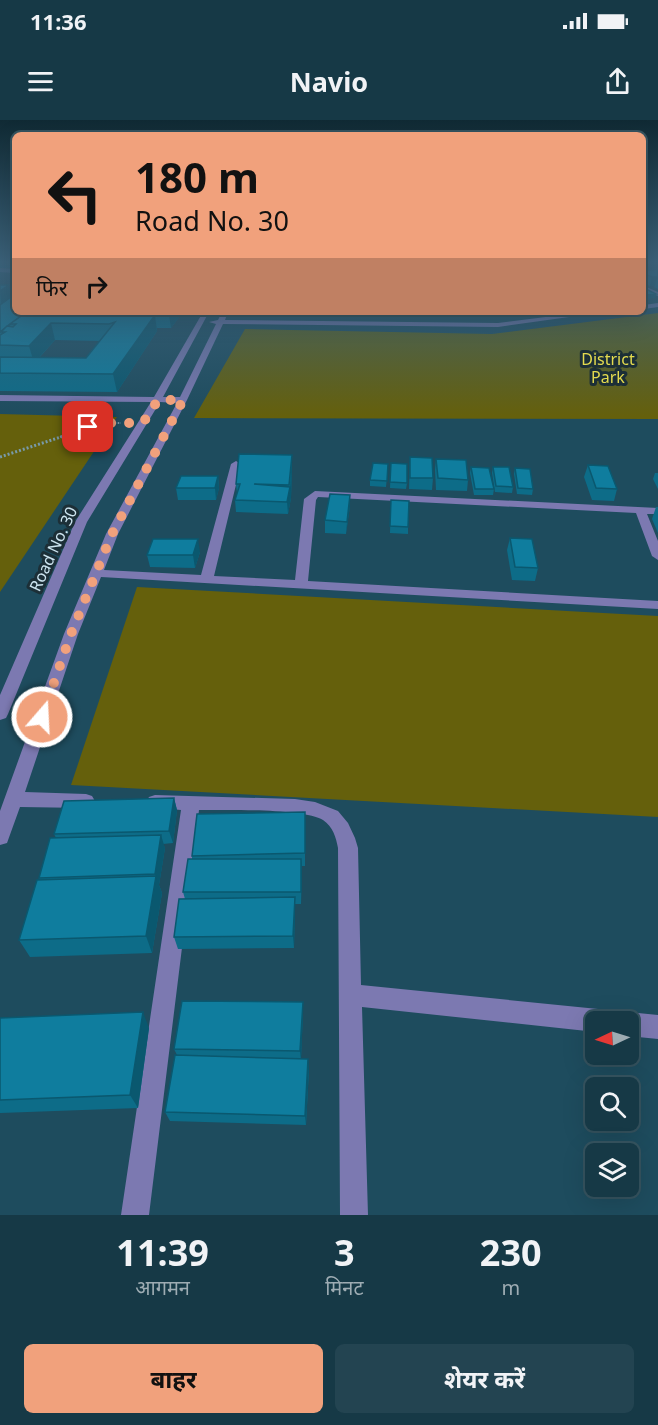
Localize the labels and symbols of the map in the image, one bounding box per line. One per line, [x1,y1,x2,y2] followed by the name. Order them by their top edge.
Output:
[581,348,635,388] park label: District Park
[62,401,113,452] pin
[24,503,82,595] street label: Road No. 30
[10,685,74,749] position arrow
[585,1011,639,1065] north arrow

